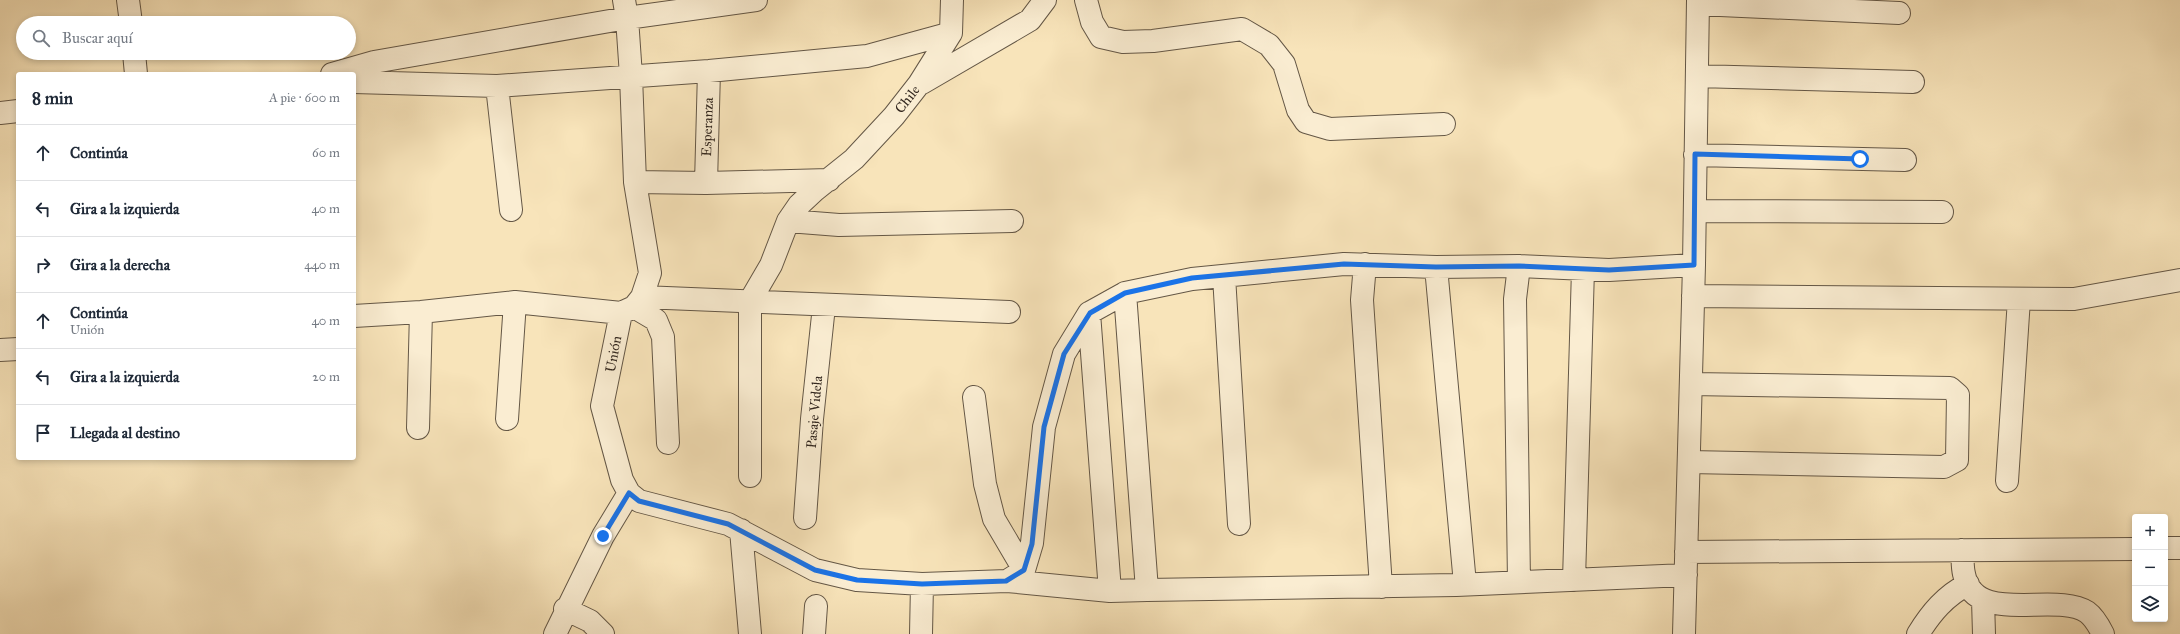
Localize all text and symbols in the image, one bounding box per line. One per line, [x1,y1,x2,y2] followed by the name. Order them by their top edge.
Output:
[16,16,356,60] search box
[30,27,52,49] icon: search
[62,29,133,47] text: Buscar aquí
[891,82,924,117] street label: Chile
[32,88,73,109] text: 8 min
[269,90,340,106] text: A pie · 600 m
[698,97,717,157] street label: Esperanza
[32,142,54,164] icon: ahead
[70,144,128,162] text: Continúa
[312,145,340,161] text: 60 m
[1851,150,1869,168] route start
[32,198,54,220] icon: left
[70,200,179,218] text: Gira a la izquierda
[311,201,340,217] text: 40 m
[32,254,54,276] icon: right
[70,256,170,274] text: Gira a la derecha
[304,257,340,273] text: 440 m
[70,304,128,322] text: Continúa
[32,310,54,332] icon: ahead
[311,313,340,329] text: 40 m
[70,322,104,338] text: Unión
[602,334,625,374] street label: Unión
[32,366,54,388] icon: left
[70,368,179,386] text: Gira a la izquierda
[312,369,340,385] text: 20 m
[803,375,826,449] street label: Pasaje Videla
[32,422,54,444] icon: arrive
[70,424,180,442] text: Llegada al destino
[2132,514,2168,622] map controls
[2132,514,2168,550] button: +
[594,527,612,545] route end
[2132,550,2168,586] button: −
[2132,586,2168,622] button: layers

